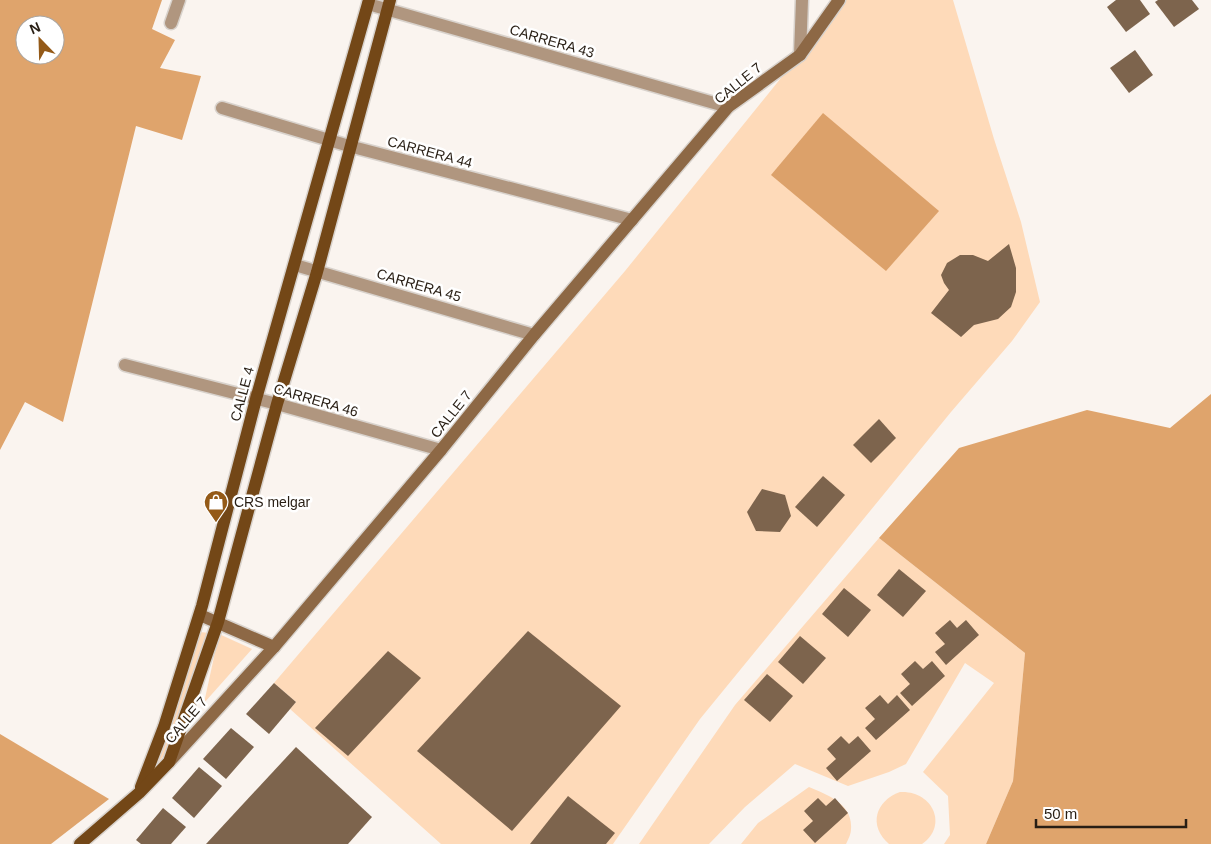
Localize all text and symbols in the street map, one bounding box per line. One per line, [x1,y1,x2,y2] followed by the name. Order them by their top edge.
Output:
[15,15,65,65] north arrow
[27,19,43,37] text: N
[508,21,596,61] street label: CARRERA 43
[711,59,765,107] street label: CALLE 7
[386,133,474,171] street label: CARRERA 44
[375,265,463,305] street label: CARRERA 45
[227,365,257,423] street label: CALLE 4
[272,380,360,420] street label: CARRERA 46
[427,387,475,441] street label: CALLE 7
[203,489,229,523] shop icon: CRS melgar
[234,494,311,510] place label: CRS melgar
[162,693,211,746] street label: CALLE 7
[1036,796,1186,828] scale bar
[1044,805,1077,822] text: 50 m

